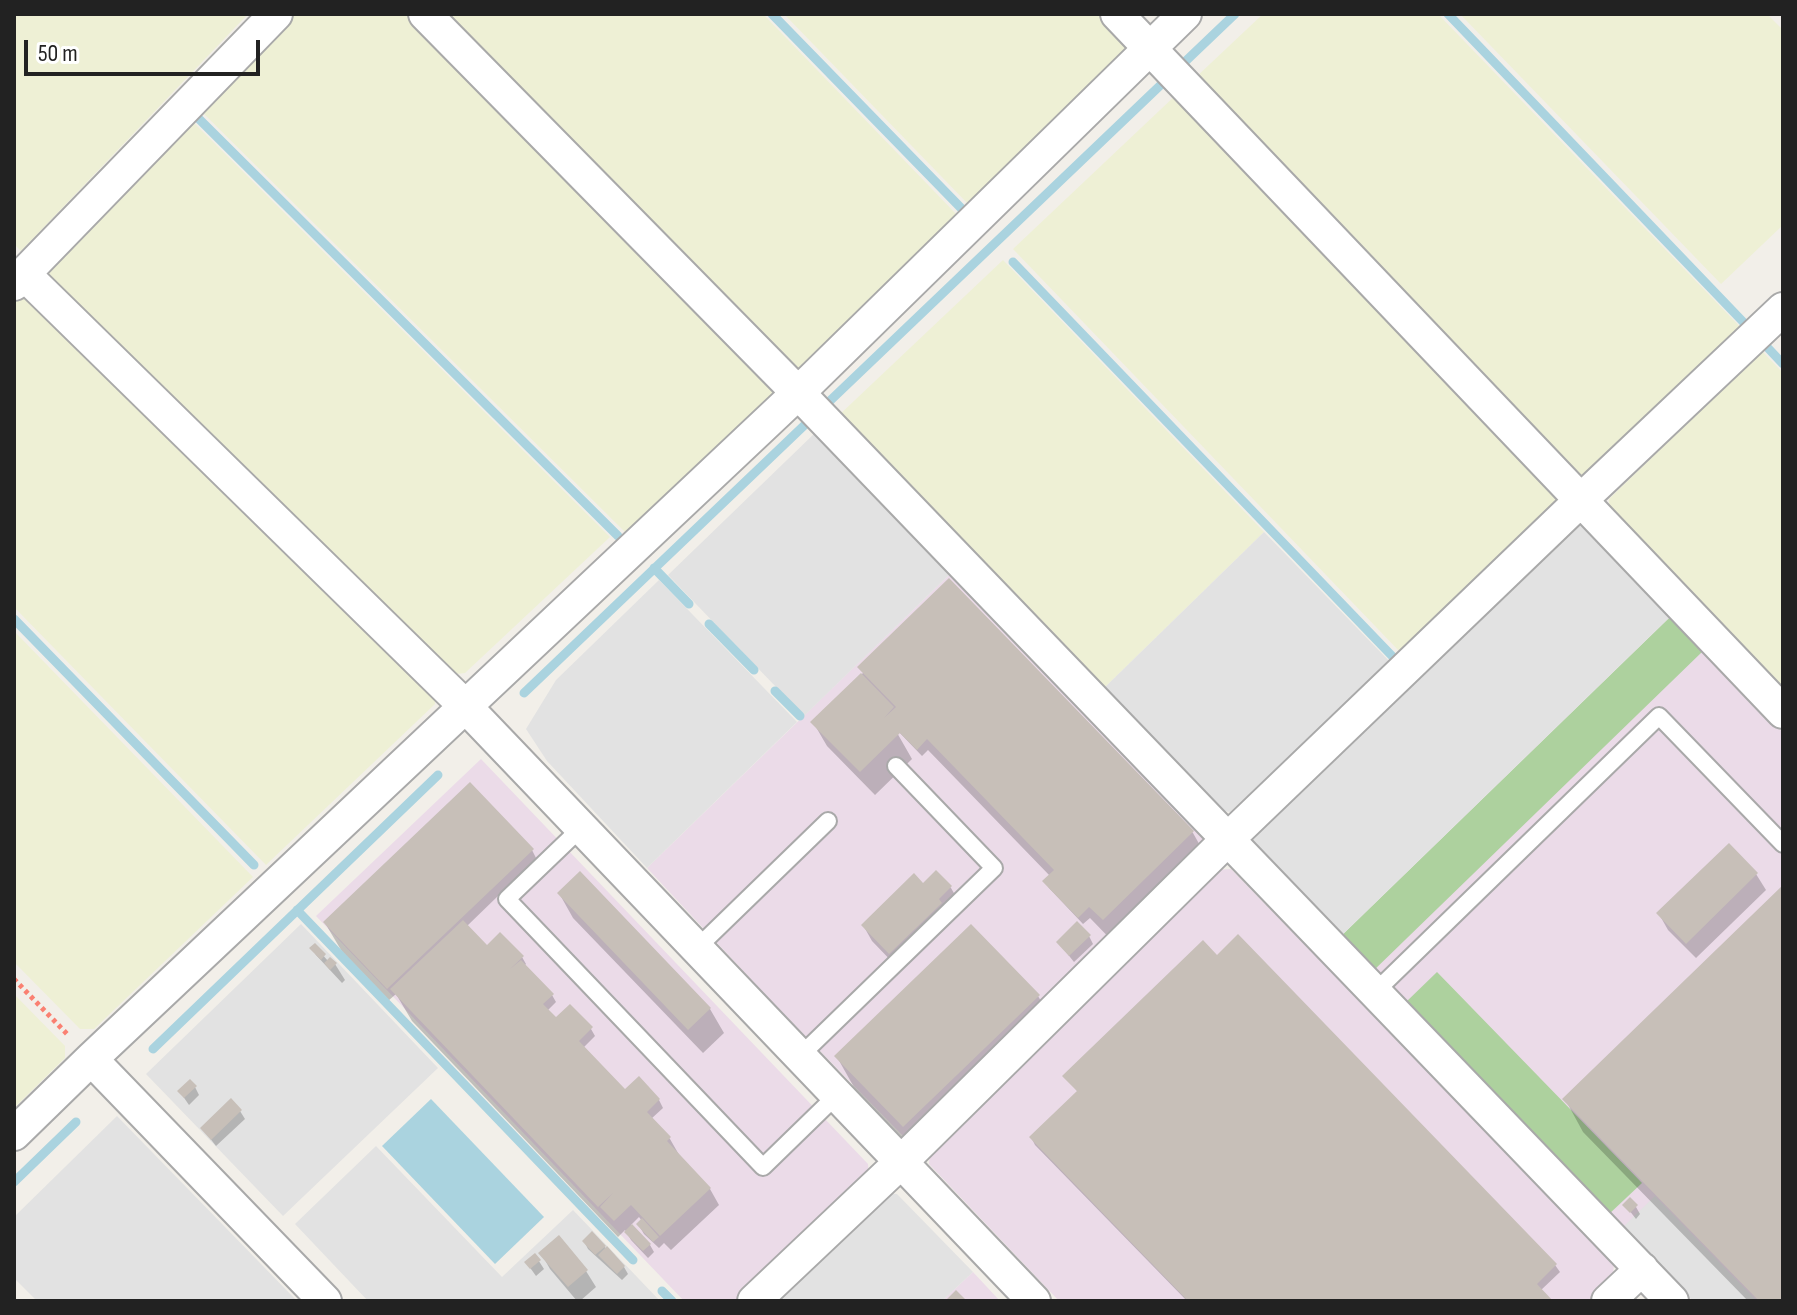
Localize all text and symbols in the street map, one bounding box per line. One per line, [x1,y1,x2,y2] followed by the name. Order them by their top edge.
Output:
[28,24,264,74] scale bar
[38,39,78,68] text: 50 m

